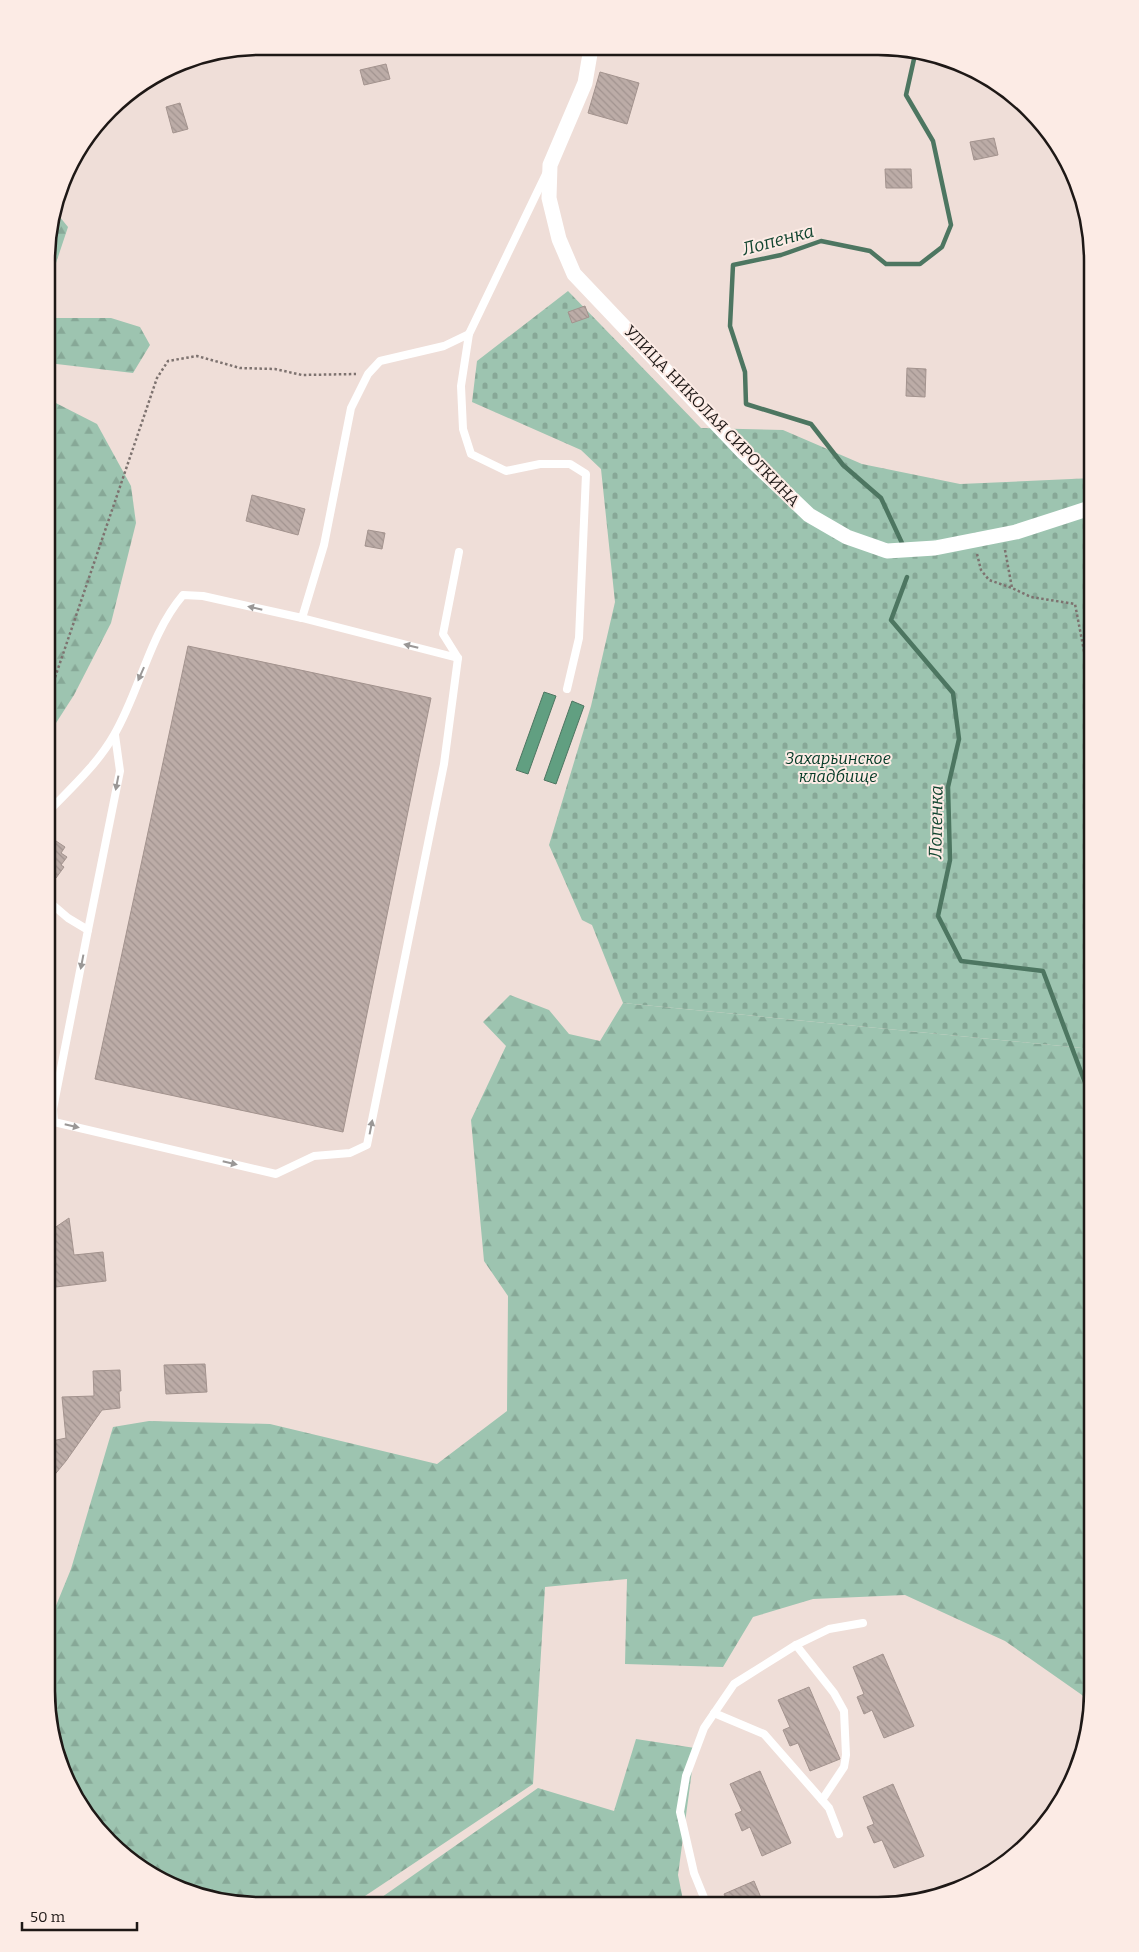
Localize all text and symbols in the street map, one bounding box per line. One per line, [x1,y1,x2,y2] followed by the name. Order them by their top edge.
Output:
[739,220,816,260] water label: Лопенка
[620,322,804,511] street label: УЛИЦА НИКОЛАЯ СИРОТКИНА
[247,604,262,612] one-way arrow
[404,642,419,650] one-way arrow
[137,667,145,681] one-way arrow
[785,749,891,786] park label: Захарьинское кладбище
[113,775,121,791] one-way arrow
[924,785,948,860] water label: Лопенка
[78,955,86,970] one-way arrow
[367,1120,375,1135] one-way arrow
[64,1122,79,1130] one-way arrow
[222,1159,237,1167] one-way arrow
[22,1900,138,1932] scale bar
[30,1908,66,1926] text: 50 m

